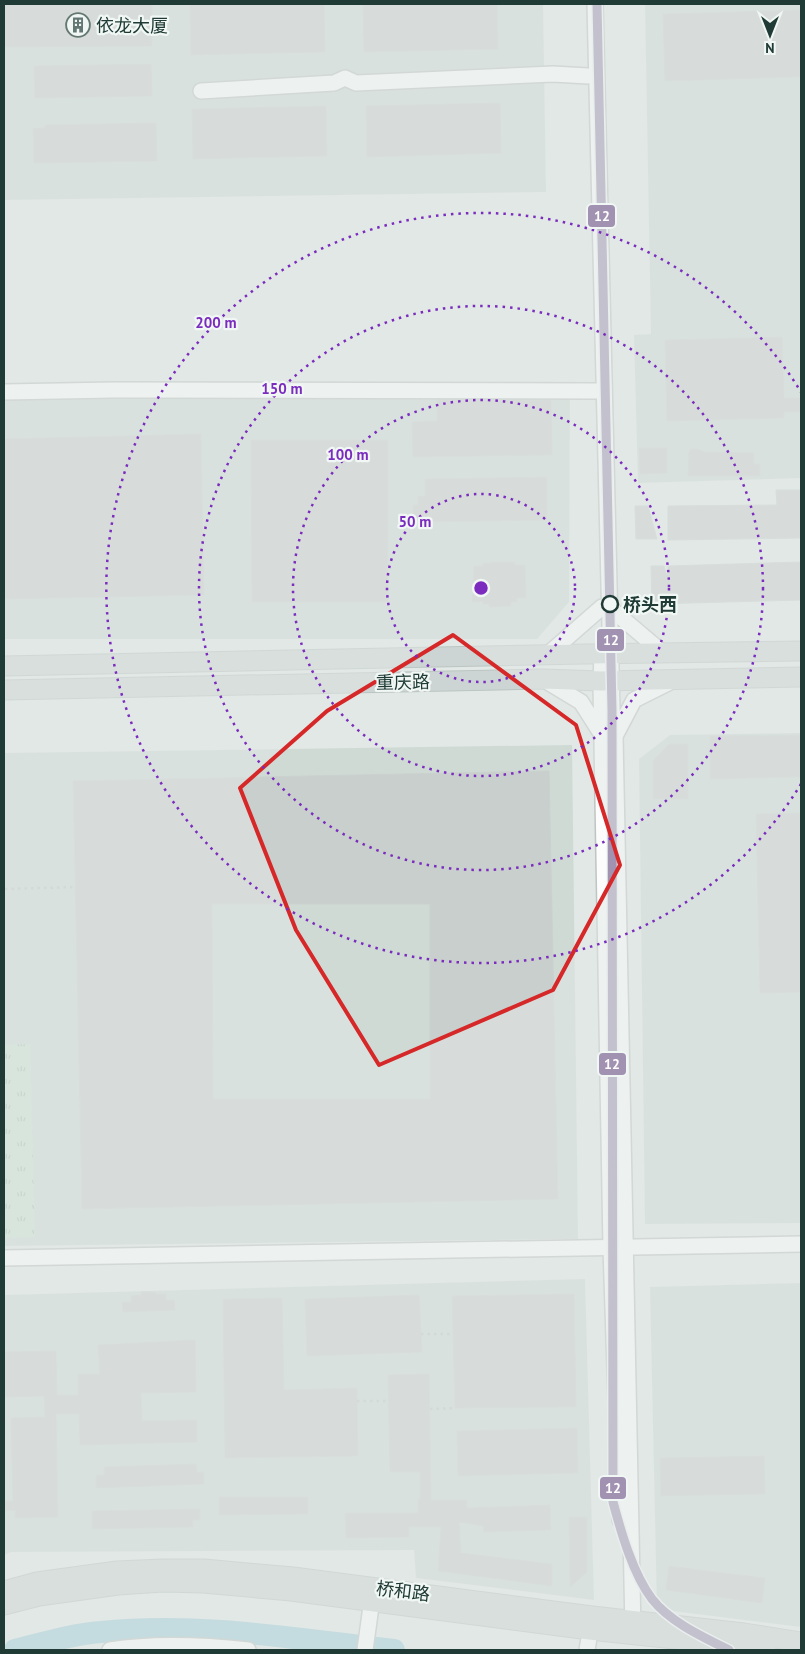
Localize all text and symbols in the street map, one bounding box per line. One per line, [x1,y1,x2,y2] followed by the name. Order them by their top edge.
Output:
[745,10,795,60] north arrow
[65,12,91,38] building icon: 依龙大厦
[96,14,168,37] place label: 依龙大厦
[765,39,775,57] text: N
[587,204,616,228] line badge: 12
[594,207,610,225] text: 12
[195,313,237,332] text: 200 m
[261,379,303,398] text: 150 m
[327,445,369,464] text: 100 m
[399,512,431,531] text: 50 m
[472,579,490,597] centre of rings
[623,593,677,616] place label: 桥头西
[601,595,619,613] marker: 桥头西
[596,628,625,652] line badge: 12
[603,631,619,649] text: 12
[376,670,430,694] street label: 重庆路
[598,1052,627,1076] line badge: 12
[604,1055,620,1073] text: 12
[599,1476,627,1500] line badge: 12
[605,1479,621,1497] text: 12
[375,1576,431,1606] street label: 桥和路

